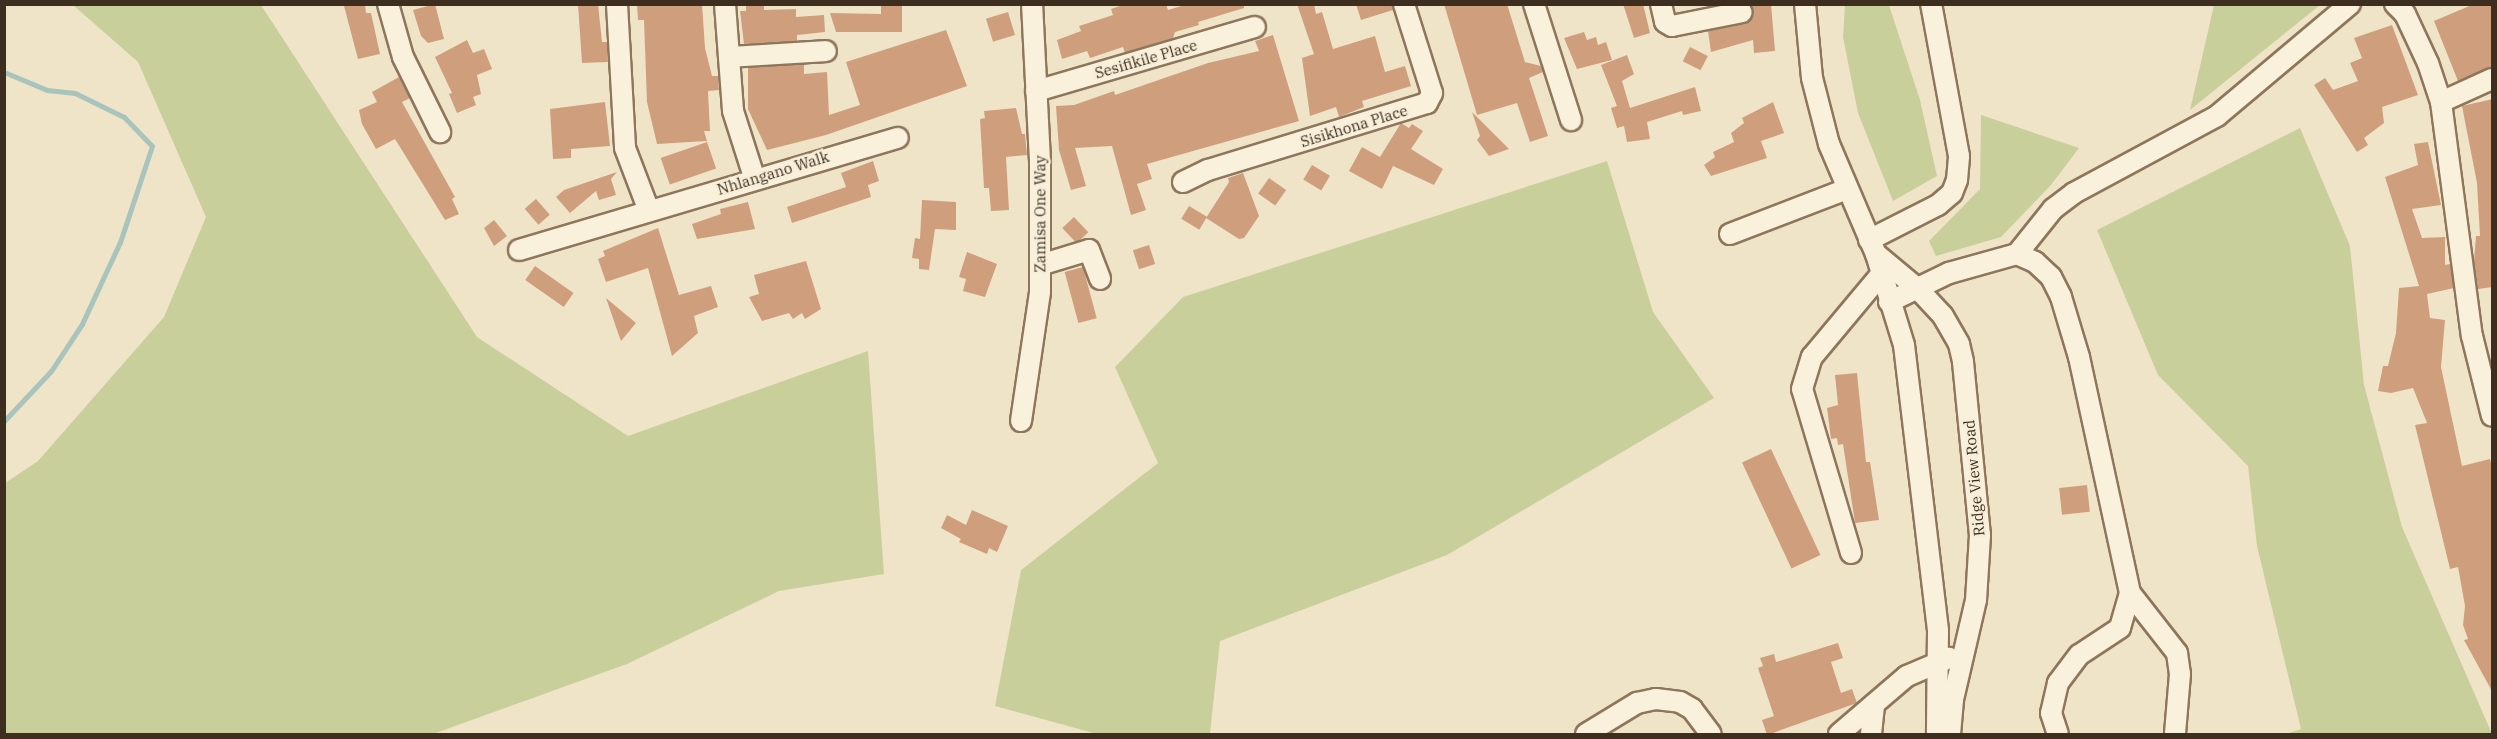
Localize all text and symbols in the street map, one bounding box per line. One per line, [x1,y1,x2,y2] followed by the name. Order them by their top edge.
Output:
[1093,36,1199,82] street label: Sesifikile Place
[1298,101,1410,151] street label: Sisikhona Place
[715,147,831,199] street label: Nhlangano Walk
[1031,155,1049,273] street label: Zamisa One Way
[1960,419,1988,537] street label: Ridge View Road

